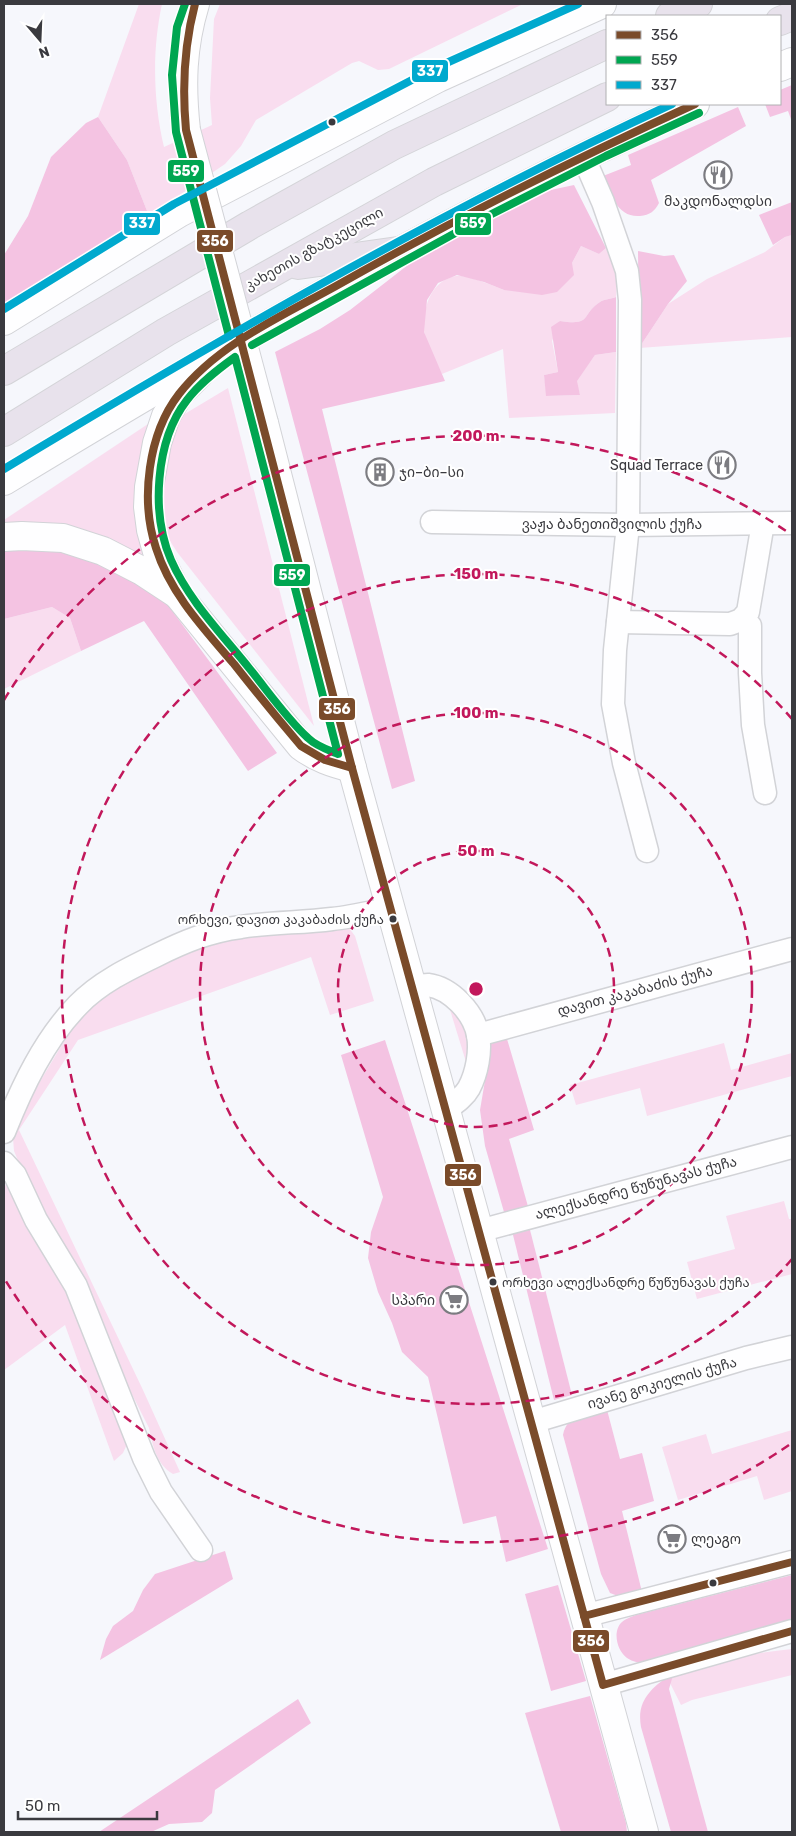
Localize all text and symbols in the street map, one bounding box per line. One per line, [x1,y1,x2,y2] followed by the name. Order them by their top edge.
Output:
[15,15,65,65] north arrow
[606,15,781,105] legend
[651,26,678,44] text: 356
[37,42,52,61] text: N
[651,51,678,69] text: 559
[411,59,449,83] line badge: 337
[417,63,443,80] text: 337
[651,76,677,94] text: 337
[327,117,337,127] unlabelled marker
[167,159,205,183] line badge: 559
[703,160,733,190] restaurant icon: მაკდონალდსი
[172,163,200,180] text: 559
[664,193,772,210] place label: მაკდონალდსი
[242,204,386,294] street label: კახეთის გზატკეცილი
[123,212,161,236] line badge: 337
[454,212,492,236] line badge: 559
[129,215,155,232] text: 337
[459,215,487,232] text: 559
[196,229,234,253] line badge: 356
[201,233,229,250] text: 356
[452,427,500,445] text: 200 m
[707,450,737,480] restaurant icon: Squad Terrace
[365,457,395,487] building icon: ჯი–ბი–სი
[610,457,703,474] place label: Squad Terrace
[399,464,464,481] place label: ჯი–ბი–სი
[522,516,702,533] street label: ვაჟა ბანეთიშვილის ქუჩა
[273,563,311,587] line badge: 559
[454,565,498,583] text: 150 m
[278,567,306,584] text: 559
[318,697,356,721] line badge: 356
[323,701,351,718] text: 356
[454,704,498,722] text: 100 m
[458,842,494,860] text: 50 m
[178,912,384,928] place label: ორხევი, დავით კაკაბაძის ქუჩა
[388,914,398,924] marker: ორხევი, დავით კაკაბაძის ქუჩა
[556,962,714,1020] street label: დავით კაკაბაძის ქუჩა
[467,980,485,998] centre of rings
[533,1153,739,1223] street label: ალექსანდრე წუწუნავას ქუჩა
[444,1163,482,1187] line badge: 356
[449,1167,477,1184] text: 356
[502,1275,750,1291] place label: ორხევი ალექსანდრე წუწუნავას ქუჩა
[488,1277,498,1287] marker: ორხევი ალექსანდრე წუწუნავას ქუჩა
[439,1285,469,1315] supermarket icon: სპარი
[392,1292,435,1309] place label: სპარი
[585,1354,739,1412] street label: ივანე გოკიელის ქუჩა
[657,1524,687,1554] supermarket icon: ლეაგო
[691,1531,741,1548] place label: ლეაგო
[708,1578,718,1588] unlabelled marker
[572,1629,610,1653] line badge: 356
[577,1633,605,1650] text: 356
[18,1788,156,1820] scale bar
[25,1797,60,1815] text: 50 m

